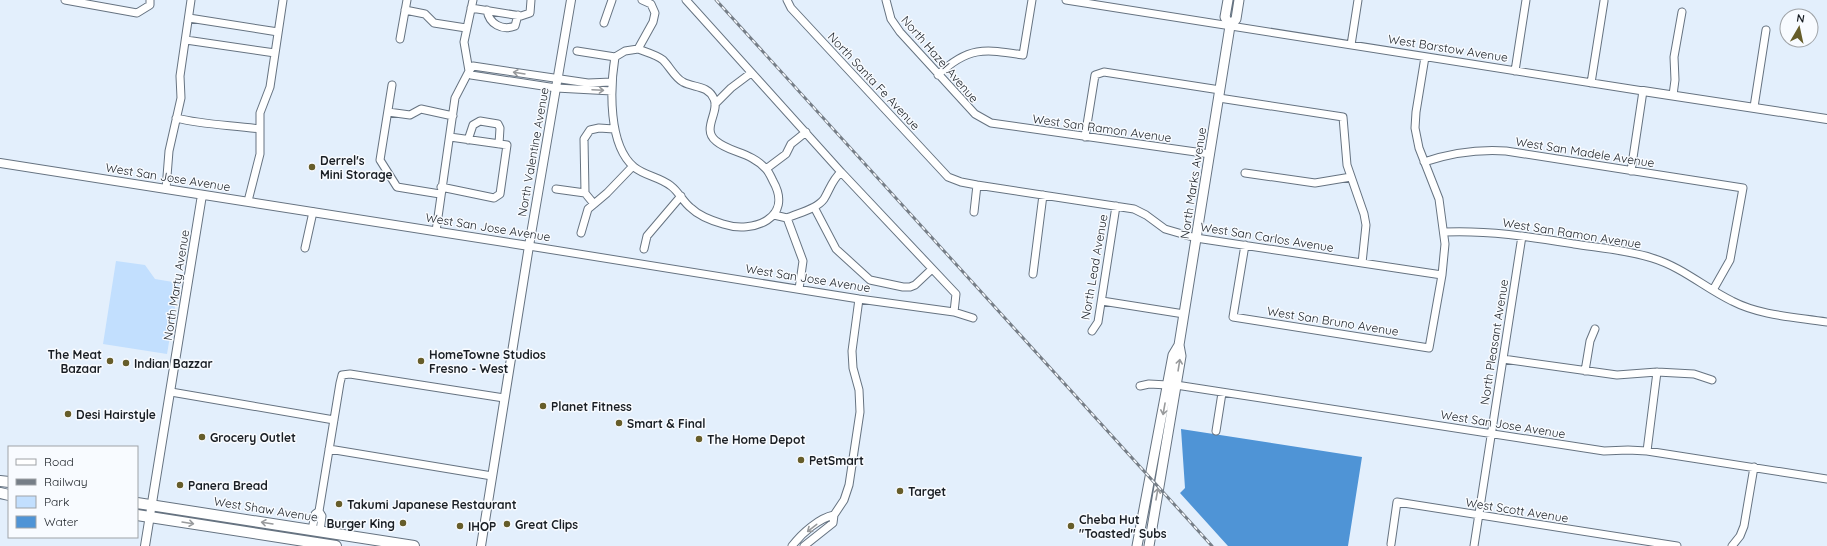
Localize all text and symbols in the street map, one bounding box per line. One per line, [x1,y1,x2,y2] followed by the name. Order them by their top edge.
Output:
[1779,8,1819,48] north arrow
[1795,11,1806,26] text: N
[898,13,982,106] street label: North Hazel Avenue
[825,29,923,133] street label: North Santa Fe Avenue
[1387,31,1509,65] street label: West Barstow Avenue
[513,69,526,77] one-way arrow
[514,86,552,218] street label: North Valentine Avenue
[591,86,604,94] one-way arrow
[1032,111,1173,145] street label: West San Ramon Avenue
[1177,126,1209,240] street label: North Marks Avenue
[1514,134,1656,170] street label: West San Madele Avenue
[320,153,393,182] place label: Derrel's Mini Storage
[104,160,232,194] street label: West San Jose Avenue
[307,162,317,172] marker: Derrel's Mini Storage
[424,210,552,244] street label: West San Jose Avenue
[1077,213,1111,321] street label: North Lead Avenue
[1502,215,1643,251] street label: West San Ramon Avenue
[1199,219,1335,255] street label: West San Carlos Avenue
[160,228,192,341] street label: North Marty Avenue
[744,261,872,295] street label: West San Jose Avenue
[1477,278,1511,406] street label: North Pleasant Avenue
[1266,303,1400,339] street label: West San Bruno Avenue
[48,347,102,376] place label: The Meat Bazaar
[429,347,546,376] place label: HomeTowne Studios Fresno - West
[105,356,115,366] marker: The Meat Bazaar
[134,356,213,371] place label: Indian Bazzar
[416,356,426,366] marker: HomeTowne Studios Fresno - West
[121,358,131,368] marker: Indian Bazzar
[1175,359,1183,372] one-way arrow
[551,399,632,414] place label: Planet Fitness
[538,401,548,411] marker: Planet Fitness
[1160,403,1168,416] one-way arrow
[76,407,156,422] place label: Desi Hairstyle
[1439,407,1567,441] street label: West San Jose Avenue
[63,409,73,419] marker: Desi Hairstyle
[627,416,706,431] place label: Smart & Final
[614,418,624,428] marker: Smart & Final
[210,430,296,445] place label: Grocery Outlet
[197,432,207,442] marker: Grocery Outlet
[707,432,805,447] place label: The Home Depot
[694,434,704,444] marker: The Home Depot
[8,446,138,538] legend
[809,453,864,468] place label: PetSmart
[44,454,74,469] text: Road
[796,455,806,465] marker: PetSmart
[44,474,88,489] text: Railway
[188,478,268,493] place label: Panera Bread
[175,480,185,490] marker: Panera Bread
[908,484,946,499] place label: Target
[895,486,905,496] marker: Target
[1154,488,1162,501] one-way arrow
[213,493,319,525] street label: West Shaw Avenue
[44,494,69,509] text: Park
[1465,494,1570,526] street label: West Scott Avenue
[347,497,517,512] place label: Takumi Japanese Restaurant
[334,499,344,509] marker: Takumi Japanese Restaurant
[1079,512,1167,541] place label: Cheba Hut "Toasted" Subs
[44,514,79,529] text: Water
[327,516,395,531] place label: Burger King
[515,517,578,532] place label: Great Clips
[398,518,408,528] marker: Burger King
[181,519,194,527] one-way arrow
[261,519,274,527] one-way arrow
[468,519,496,534] place label: IHOP
[502,519,512,529] marker: Great Clips
[455,521,465,531] marker: IHOP
[1066,521,1076,531] marker: Cheba Hut "Toasted" Subs
[806,524,817,532] one-way arrow

